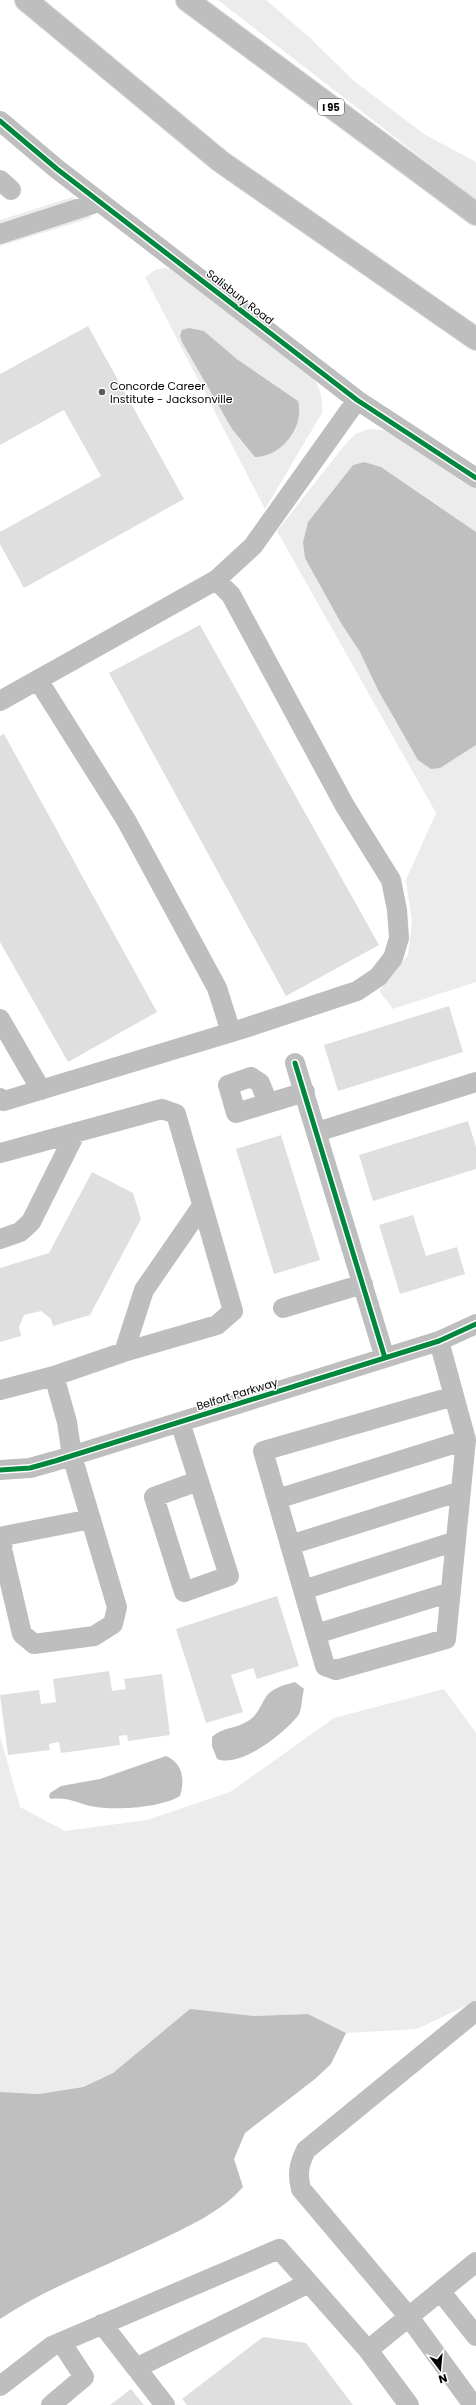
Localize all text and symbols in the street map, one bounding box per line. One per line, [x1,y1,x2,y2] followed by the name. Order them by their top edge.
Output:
[318,99,344,115] road number: I 95
[203,266,277,328] street label: Salisbury Road
[110,378,233,407] place label: Concorde Career Institute - Jacksonville
[97,387,107,397] marker: Concorde Career Institute - Jacksonville
[194,1374,280,1414] street label: Belfort Parkway
[420,2349,460,2389] north arrow
[437,2370,449,2387] text: N

